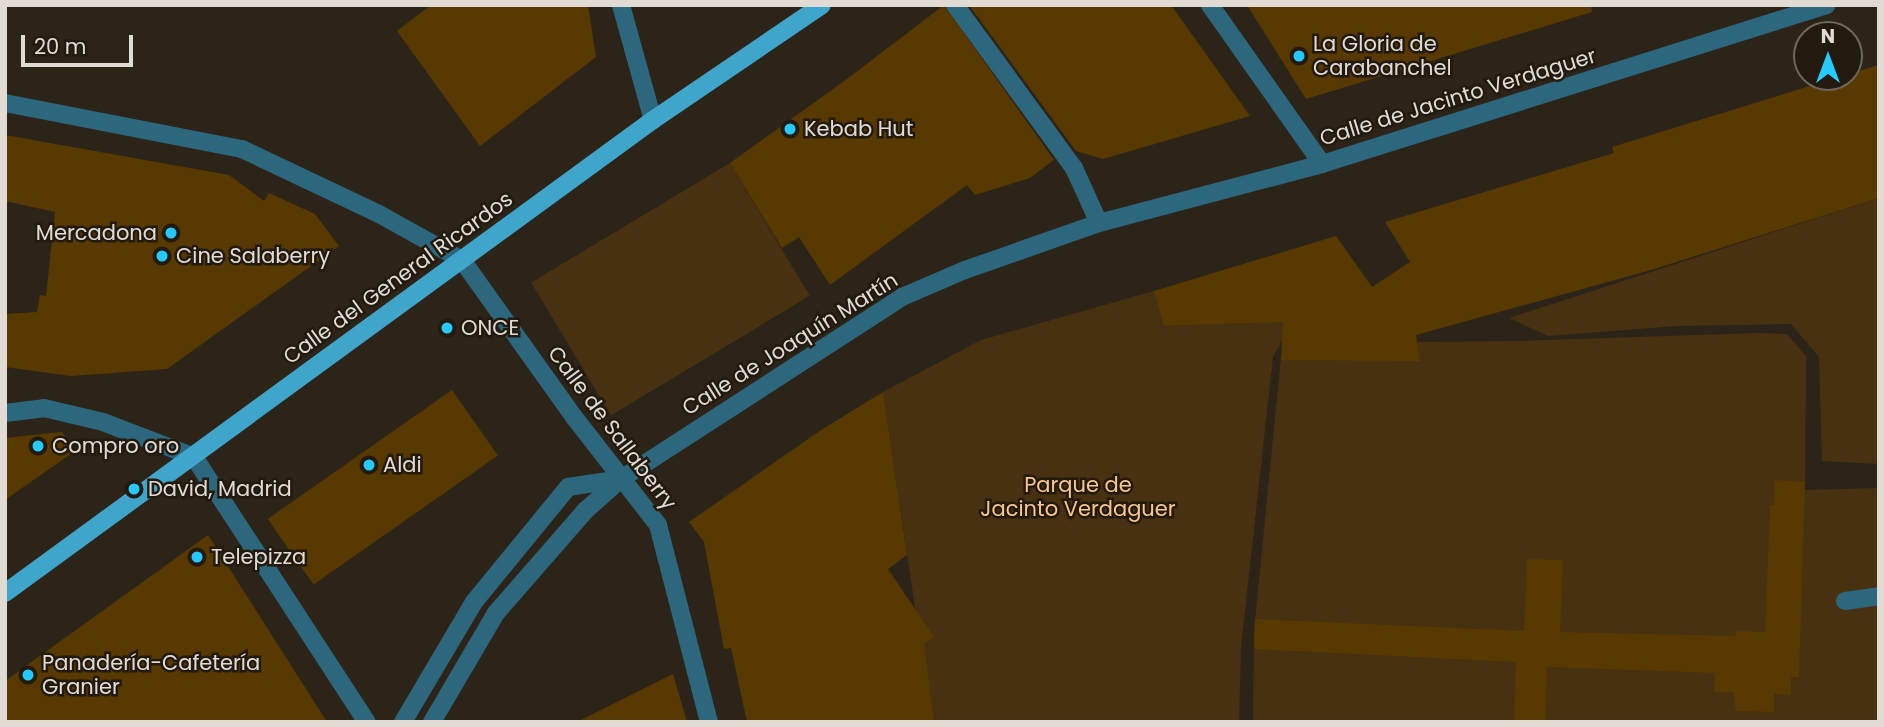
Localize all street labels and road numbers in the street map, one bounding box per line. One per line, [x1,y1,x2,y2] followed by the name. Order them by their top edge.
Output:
[1317,43,1599,151] street label: Calle de Jacinto Verdaguer
[278,186,518,370] street label: Calle del General Ricardos
[678,267,902,421] street label: Calle de Joaquín Martín
[542,341,682,515] street label: Calle de Sallaberry

